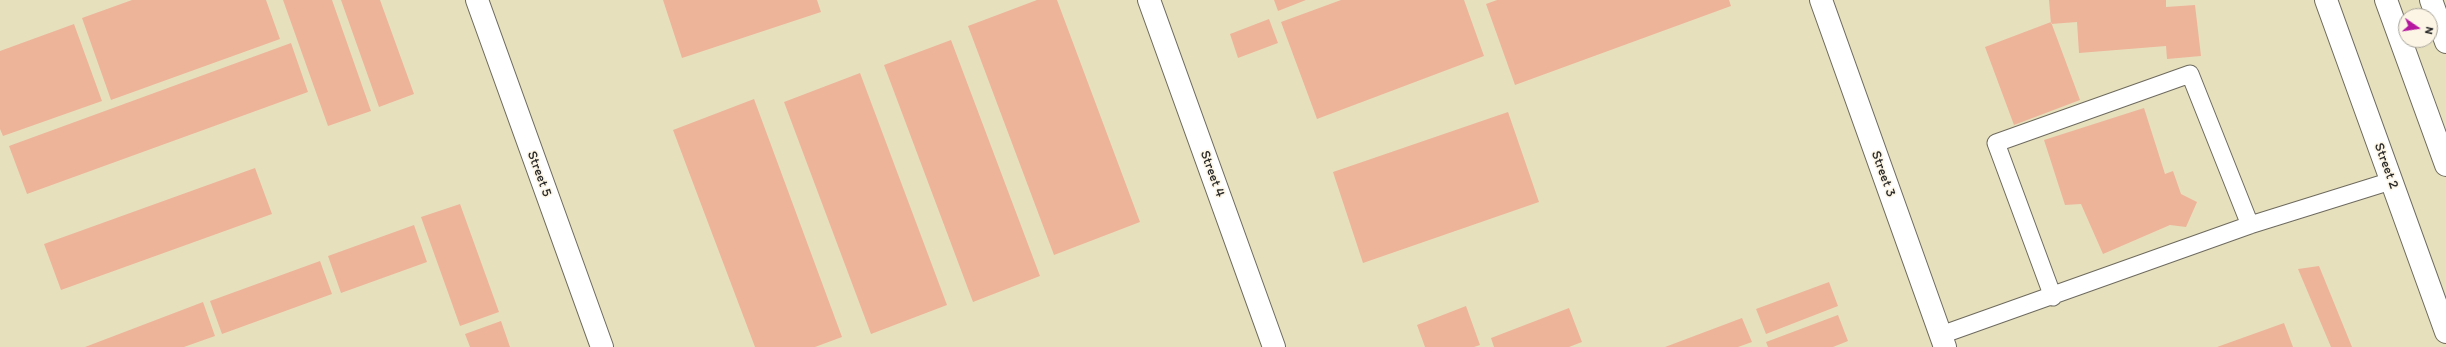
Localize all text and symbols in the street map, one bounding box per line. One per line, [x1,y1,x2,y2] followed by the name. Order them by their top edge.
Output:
[2398,8,2438,48] north arrow
[2422,26,2436,36] text: N
[2370,141,2402,191] street label: Street 2
[1196,148,1228,200] street label: Street 4
[523,149,555,199] street label: Street 5
[1867,149,1899,199] street label: Street 3

